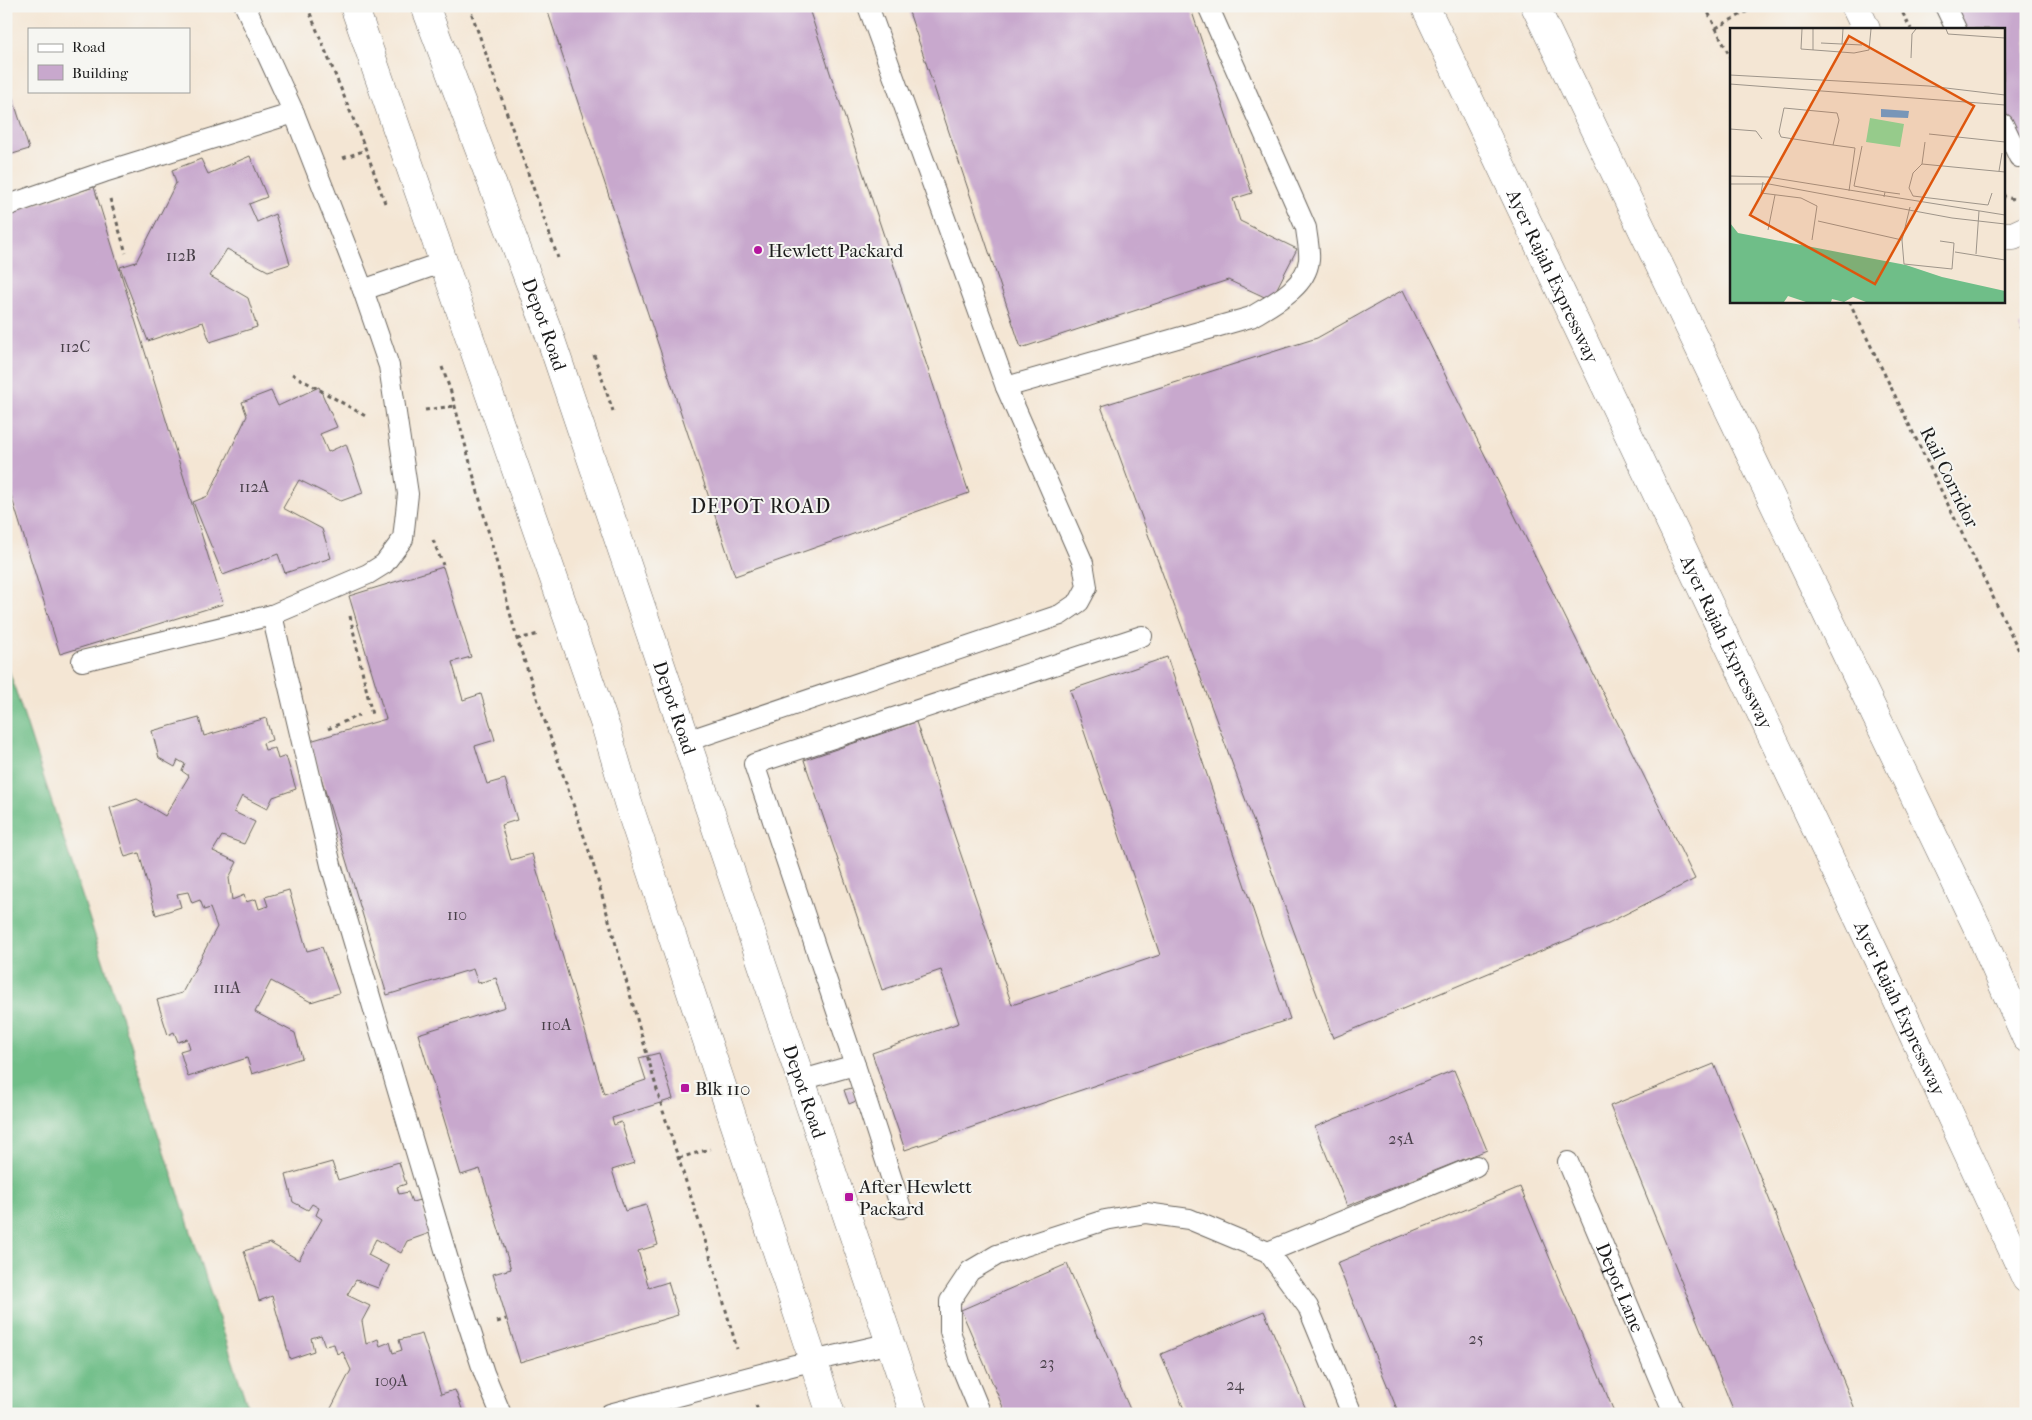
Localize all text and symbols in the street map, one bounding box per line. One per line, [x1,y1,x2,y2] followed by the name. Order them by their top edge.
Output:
[28,28,190,92] legend
[1730,28,2004,302] inset map
[72,38,106,56] text: Road
[72,64,129,82] text: Building
[1501,185,1603,368] street label: Ayer Rajah Expressway
[768,240,904,262] place label: Hewlett Packard
[752,244,764,256] marker: Hewlett Packard
[166,246,196,265] house number: 112B
[517,275,571,374] street label: Depot Road
[60,337,90,356] house number: 112C
[1915,423,1983,532] street label: Rail Corridor
[239,477,270,496] house number: 112A
[691,495,831,518] district label: DEPOT ROAD
[1675,551,1777,734] street label: Ayer Rajah Expressway
[648,658,700,758] street label: Depot Road
[447,905,467,924] house number: 110
[1849,917,1950,1100] street label: Ayer Rajah Expressway
[213,978,241,997] house number: 111A
[541,1015,572,1034] house number: 110A
[778,1042,830,1142] street label: Depot Road
[695,1078,750,1100] place label: Blk 110
[679,1082,691,1094] marker: Blk 110
[1388,1129,1414,1148] house number: 25A
[858,1176,972,1220] place label: After Hewlett Packard
[843,1191,855,1203] marker: After Hewlett Packard
[1591,1240,1648,1336] street label: Depot Lane
[1468,1329,1484,1348] house number: 25
[1040,1353,1054,1372] house number: 23
[374,1371,408,1390] house number: 109A
[1226,1375,1244,1394] house number: 24

